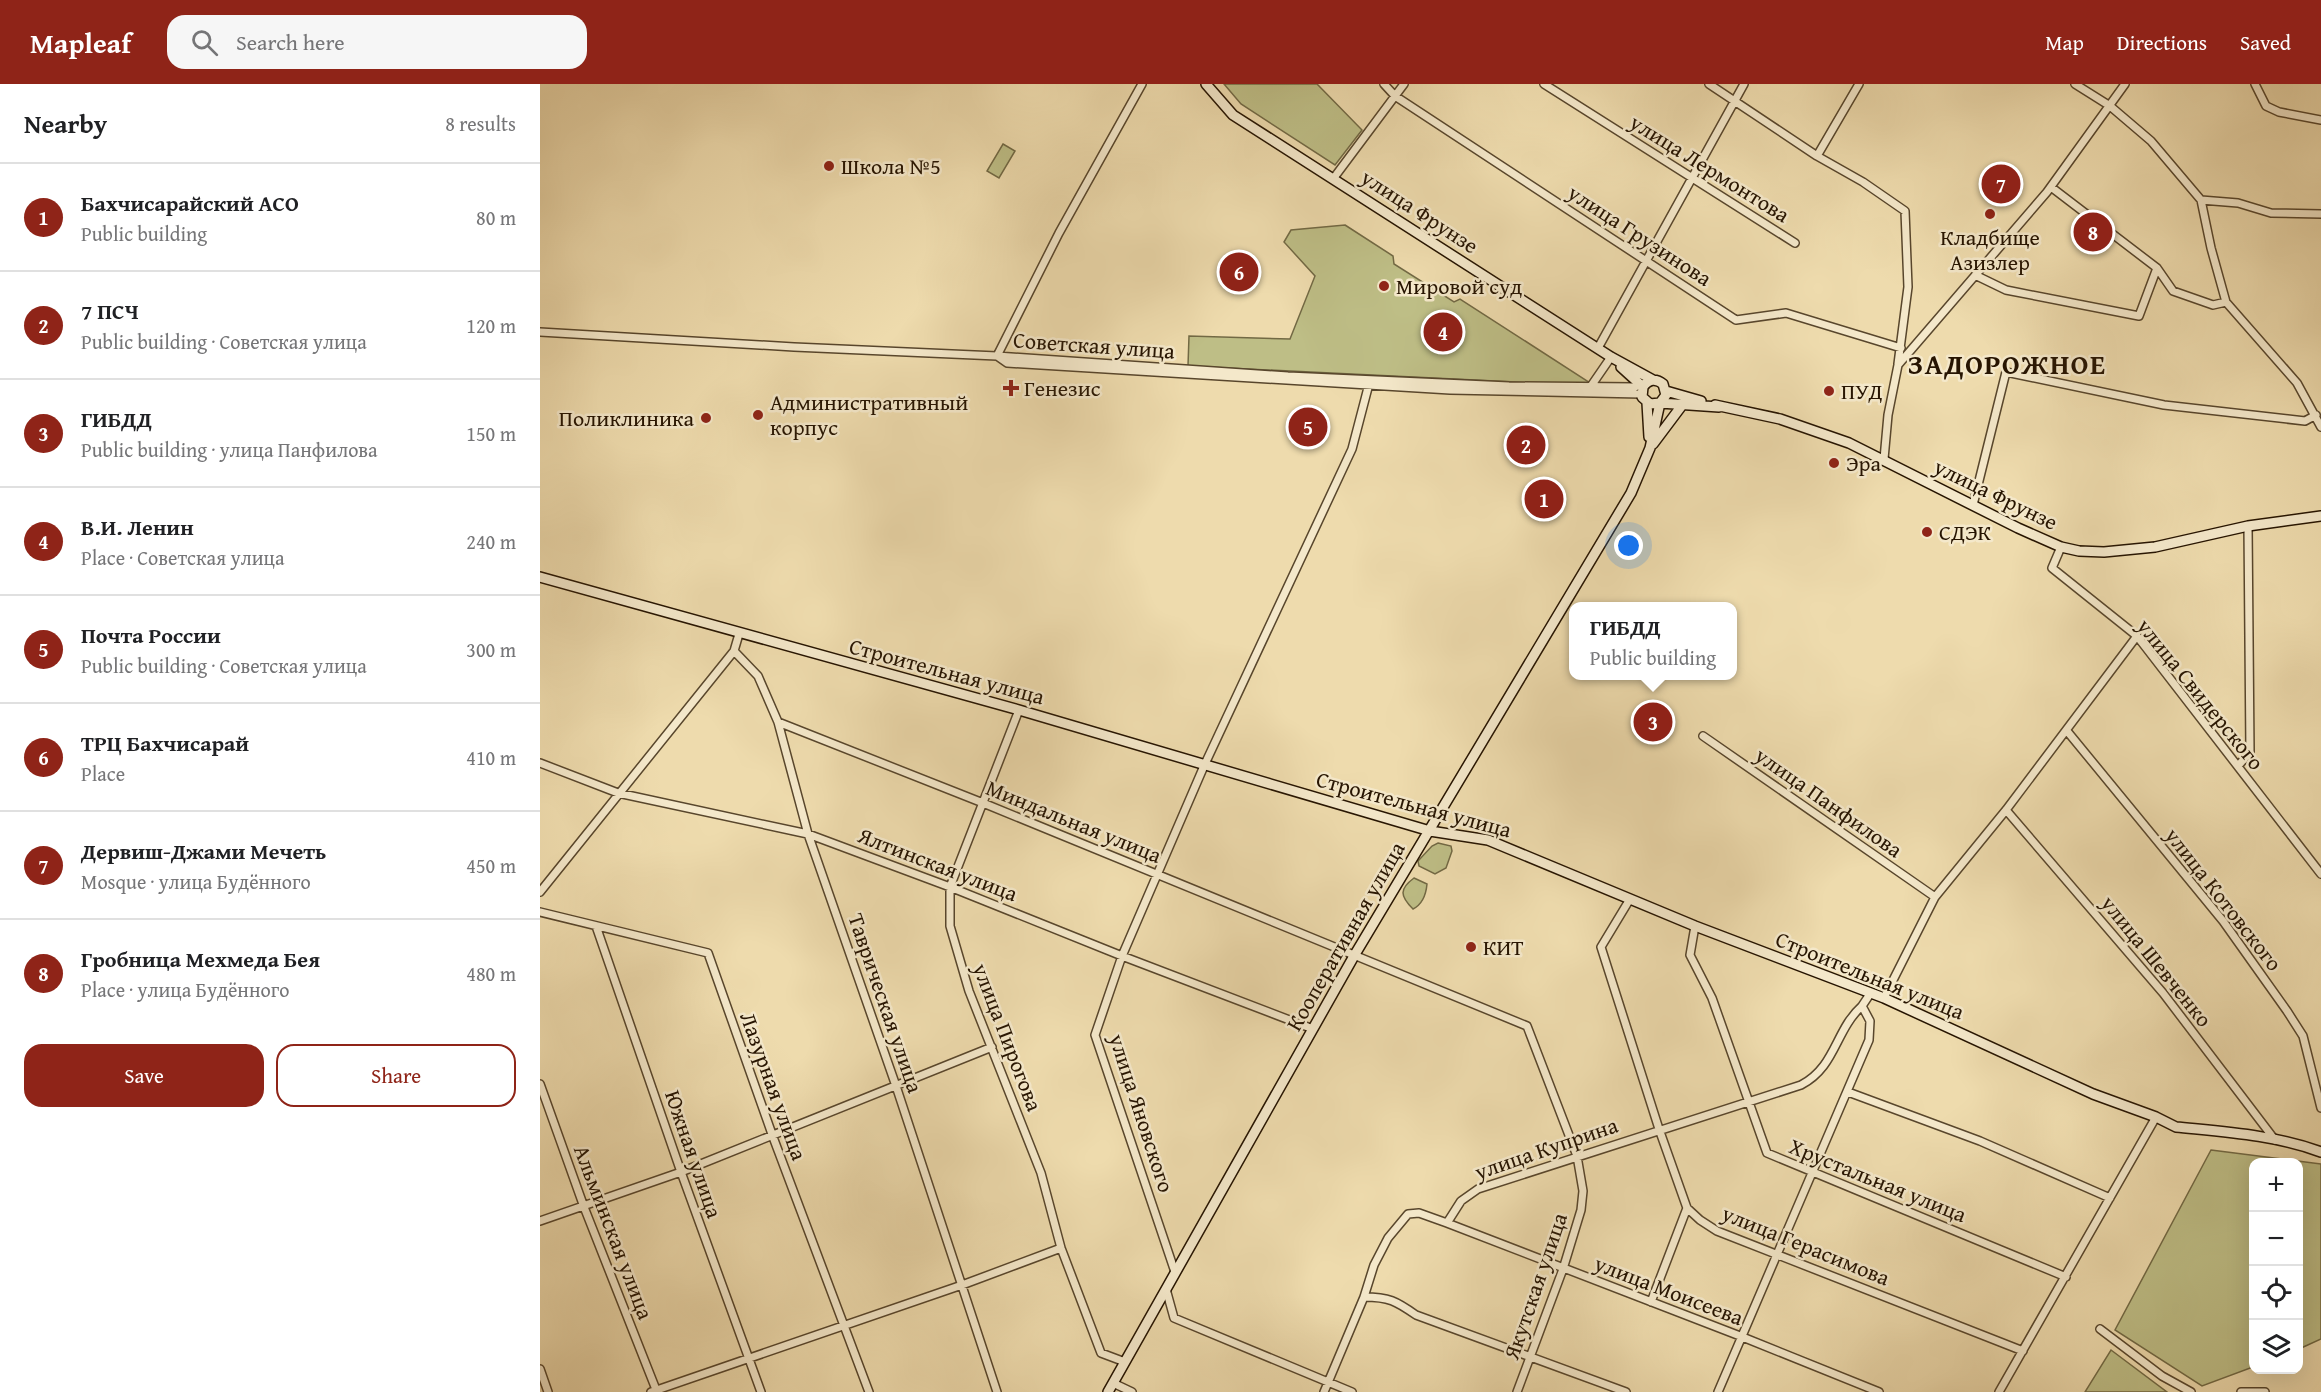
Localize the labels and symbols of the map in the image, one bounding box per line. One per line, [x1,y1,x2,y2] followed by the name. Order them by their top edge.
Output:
[1623,105,1797,230] street label: улица Лермонтова
[841,150,941,182] place label: Школа №5
[822,159,836,173] marker: Школа №5
[1354,160,1485,261] street label: улица Фрунзе
[1982,162,2020,206] pin: 7
[1561,176,1719,294] street label: улица Грузинова
[1983,207,1997,221] marker: Кладбище Азизлер
[2074,210,2112,254] pin: 8
[1940,221,2040,278] place label: Кладбище Азизлер
[1220,250,1258,294] pin: 6
[1396,270,1522,302] place label: Мировой суд
[1377,279,1391,293] marker: Мировой суд
[1424,310,1462,354] pin: 4
[1012,323,1176,367] street label: Советская улица
[1908,343,2106,384] district label: ЗАДОРОЖНОЕ
[1024,372,1101,404] place label: Генезис
[1841,375,1883,407] place label: ПУД
[1002,379,1020,397] marker: Генезис
[1822,384,1836,398] marker: ПУД
[770,386,968,443] place label: Административный корпус
[559,402,695,434] place label: Поликлиника
[1288,404,1328,450] pin: 5
[751,408,765,422] marker: Административный корпус
[699,411,713,425] marker: Поликлиника
[1506,422,1546,468] pin: 2
[1846,447,1881,479] place label: Эра
[1928,450,2063,538] street label: улица Фрунзе
[1827,456,1841,470] marker: Эра
[1524,476,1564,522] pin: 1
[1939,516,1992,548] place label: СДЭК
[1920,525,1934,539] marker: СДЭК
[1614,531,1643,560] your location
[2129,610,2272,777] street label: улица Свидерского
[846,630,1049,713] street label: Строительная улица
[1634,700,1672,744] pin: 3
[1748,738,1910,865] street label: улица Панфилова
[1313,763,1516,846] street label: Строительная улица
[981,771,1167,871] street label: Миндальная улица
[853,818,1023,909] street label: Ялтинская улица
[2157,820,2290,978] street label: улица Котовского
[1278,835,1413,1037] street label: Кооперативная улица
[2093,887,2220,1034] street label: улица Шевченко
[840,909,932,1097] street label: Таврическая улица
[1771,923,1970,1028] street label: Строительная улица
[1483,931,1524,963] place label: КИТ
[1464,940,1478,954] marker: КИТ
[965,957,1051,1116] street label: улица Пирогова
[732,1007,816,1165] street label: Лазурная улица
[1101,1029,1183,1196] street label: улица Яновского
[657,1086,731,1223] street label: Южная улица
[1469,1108,1622,1188] street label: улица Куприна
[1785,1130,1972,1230] street label: Хрустальная улица
[566,1140,662,1324] street label: Альминская улица
[1716,1196,1895,1293] street label: улица Герасимова
[1495,1208,1575,1365] street label: Якутская улица
[1589,1246,1749,1333] street label: улица Моисеева

